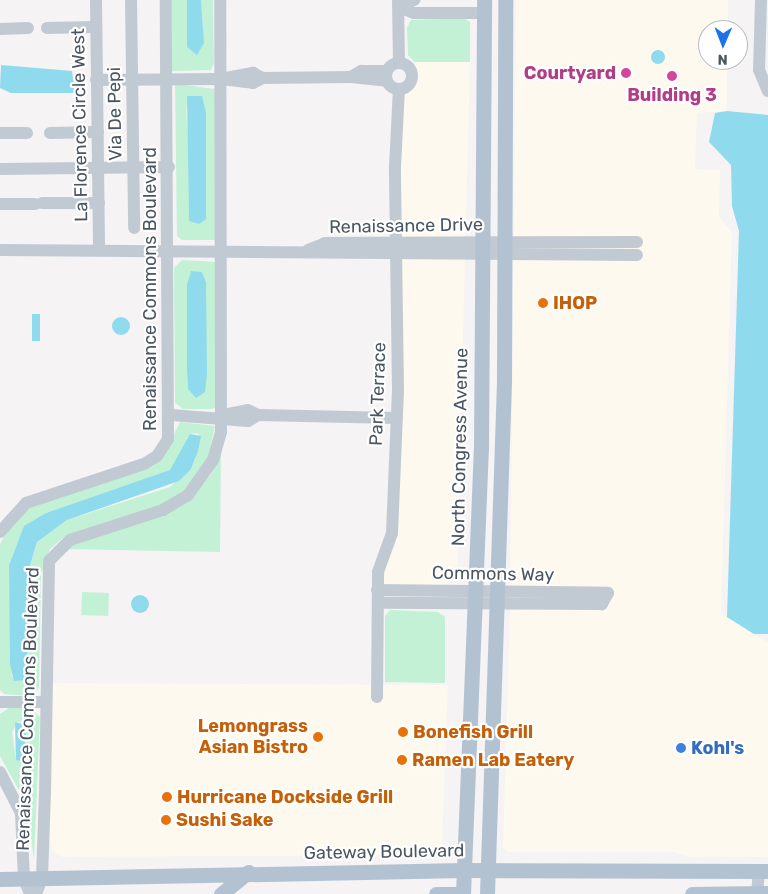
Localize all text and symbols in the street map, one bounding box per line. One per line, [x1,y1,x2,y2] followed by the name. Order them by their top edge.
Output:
[698,20,748,70] north arrow
[68,28,92,222] street label: La Florence Circle West
[718,51,728,68] text: N
[524,62,616,84] place label: Courtyard
[103,67,127,161] street label: Via De Pepi
[620,67,632,79] marker: Courtyard
[666,70,678,82] marker: Building 3
[627,84,717,106] place label: Building 3
[139,147,161,431] street label: Renaissance Commons Boulevard
[329,214,483,238] street label: Renaissance Drive
[553,292,597,314] place label: IHOP
[537,297,549,309] marker: IHOP
[365,342,391,446] street label: Park Terrace
[447,348,473,546] street label: North Congress Avenue
[431,562,555,586] street label: Commons Way
[12,567,44,851] street label: Renaissance Commons Boulevard
[198,716,308,759] place label: Lemongrass Asian Bistro
[413,721,533,743] place label: Bonefish Grill
[397,726,409,738] marker: Bonefish Grill
[312,731,324,743] marker: Lemongrass Asian Bistro
[691,737,744,759] place label: Kohl's
[675,742,687,754] marker: Kohl's
[412,749,574,771] place label: Ramen Lab Eatery
[396,754,408,766] marker: Ramen Lab Eatery
[177,786,393,808] place label: Hurricane Dockside Grill
[161,791,173,803] marker: Hurricane Dockside Grill
[176,809,273,831] place label: Sushi Sake
[160,814,172,826] marker: Sushi Sake
[303,840,465,864] street label: Gateway Boulevard

